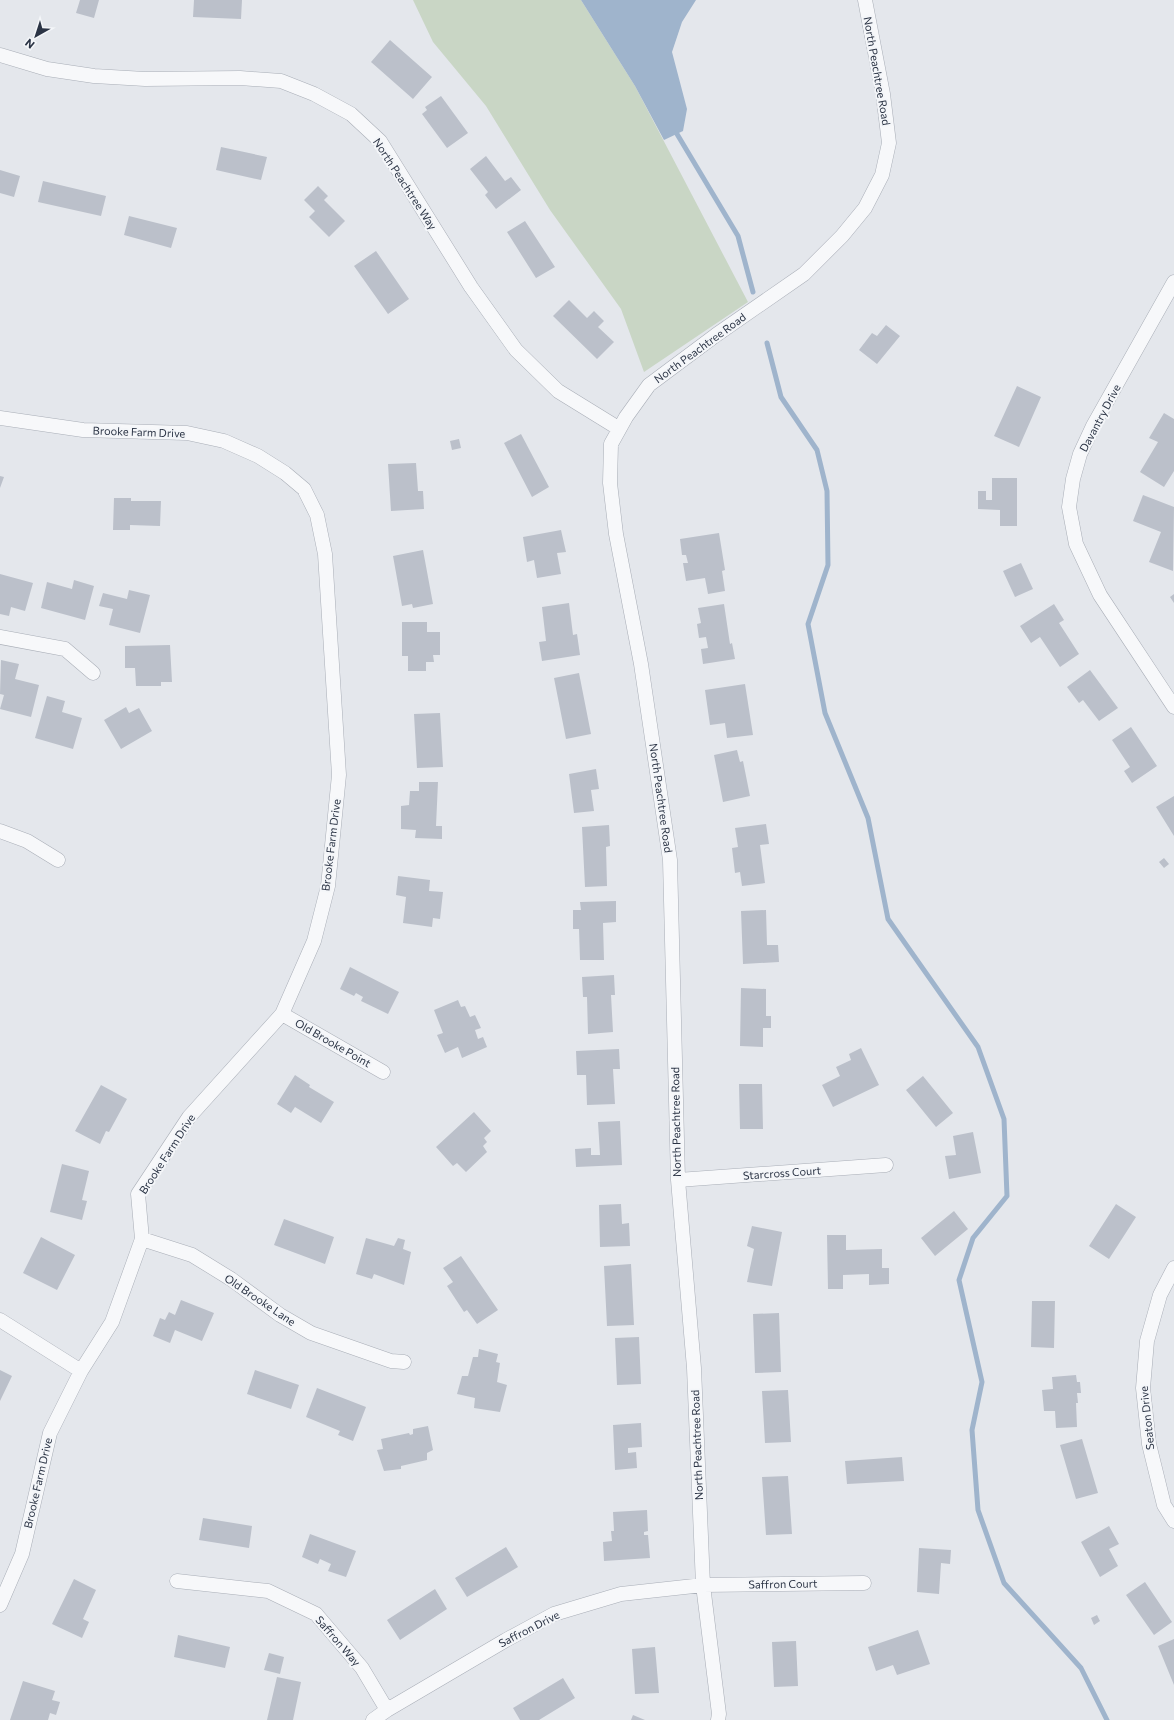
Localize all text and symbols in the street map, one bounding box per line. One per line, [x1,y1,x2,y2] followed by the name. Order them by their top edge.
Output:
[862,15,893,126] street label: North Peachtree Road
[16,16,56,56] north arrow
[22,37,37,52] text: N
[371,135,440,232] street label: North Peachtree Way
[651,310,748,385] street label: North Peachtree Road
[1076,382,1123,454] street label: Davantry Drive
[93,423,186,440] street label: Brooke Farm Drive
[647,742,676,853] street label: North Peachtree Road
[318,798,343,892] street label: Brooke Farm Drive
[293,1016,374,1070] street label: Old Brooke Point
[668,1067,683,1177] street label: North Peachtree Road
[136,1111,197,1196] street label: Brooke Farm Drive
[743,1163,822,1182] street label: Starcross Court
[222,1271,298,1328] street label: Old Brooke Lane
[1137,1385,1156,1451] street label: Seaton Drive
[688,1390,705,1500] street label: North Peachtree Road
[21,1436,54,1529] street label: Brooke Farm Drive
[748,1576,818,1591] street label: Saffron Court
[496,1608,561,1649] street label: Saffron Drive
[313,1613,364,1668] street label: Saffron Way

